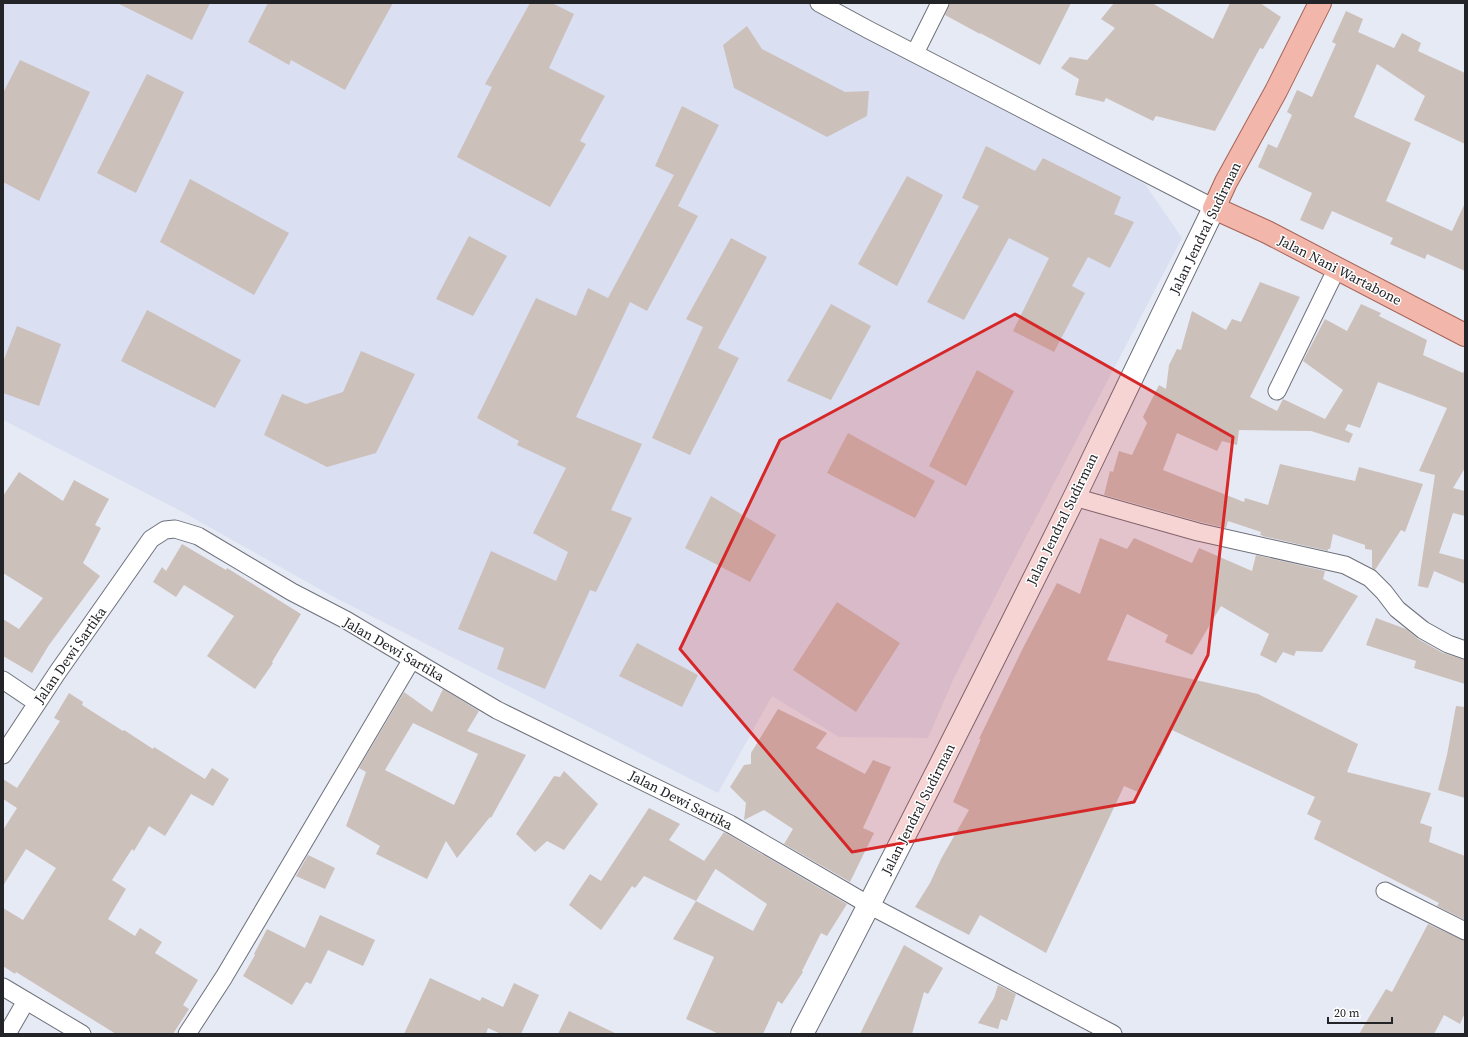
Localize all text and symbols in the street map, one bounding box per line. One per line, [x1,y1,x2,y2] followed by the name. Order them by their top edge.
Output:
[1164,158,1246,298] street label: Jalan Jendral Sudirman
[1274,230,1405,310] street label: Jalan Nani Wartabone
[1021,449,1103,589] street label: Jalan Jendral Sudirman
[29,602,111,708] street label: Jalan Dewi Sartika
[339,611,449,687] street label: Jalan Dewi Sartika
[876,739,960,879] street label: Jalan Jendral Sudirman
[625,765,737,835] street label: Jalan Dewi Sartika
[1328,999,1392,1025] scale bar
[1334,1005,1360,1021] text: 20 m

